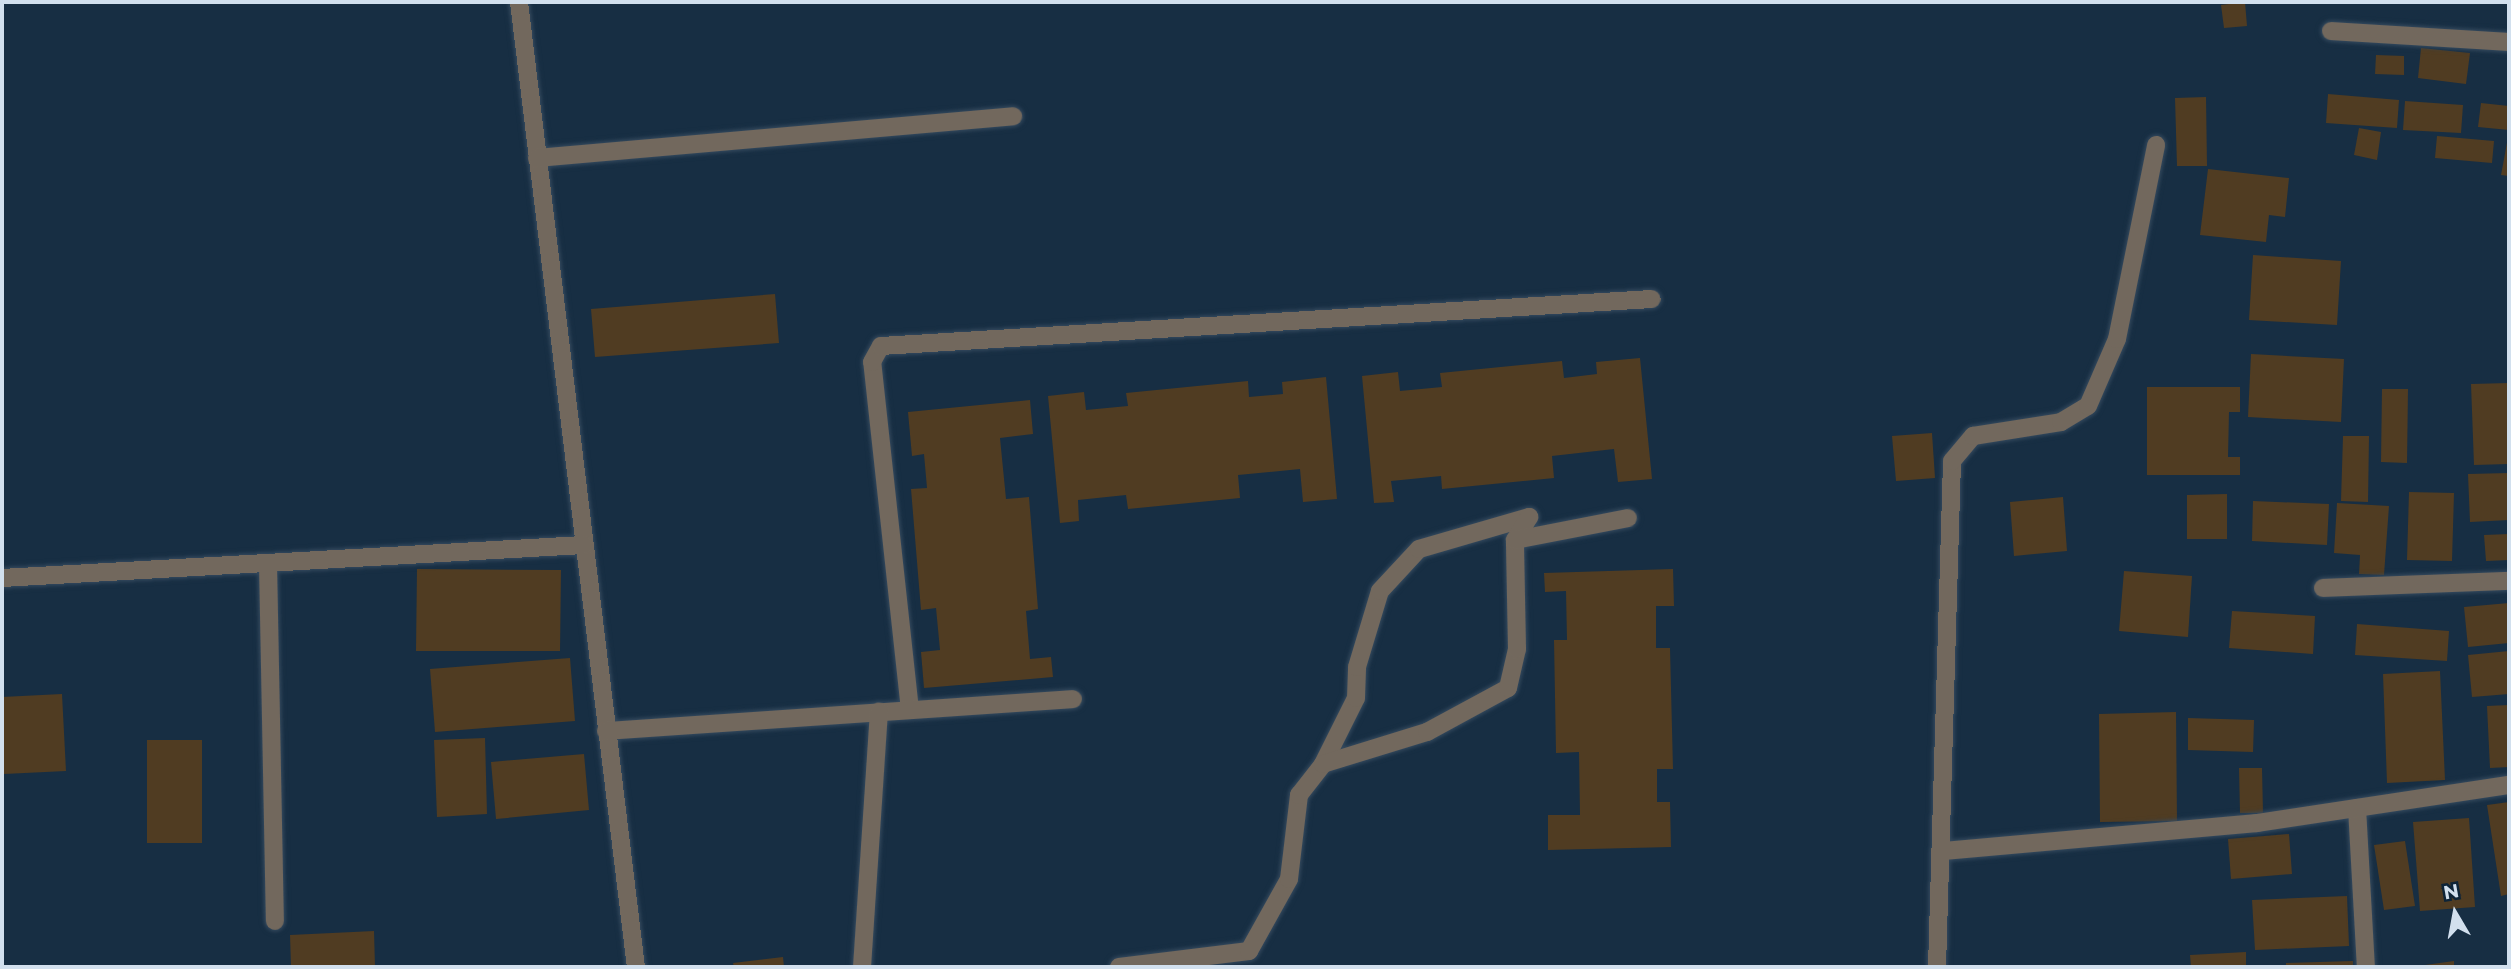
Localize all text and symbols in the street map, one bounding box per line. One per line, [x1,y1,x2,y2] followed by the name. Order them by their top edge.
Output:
[2420,878,2490,948] north arrow
[2442,879,2461,904] text: N

